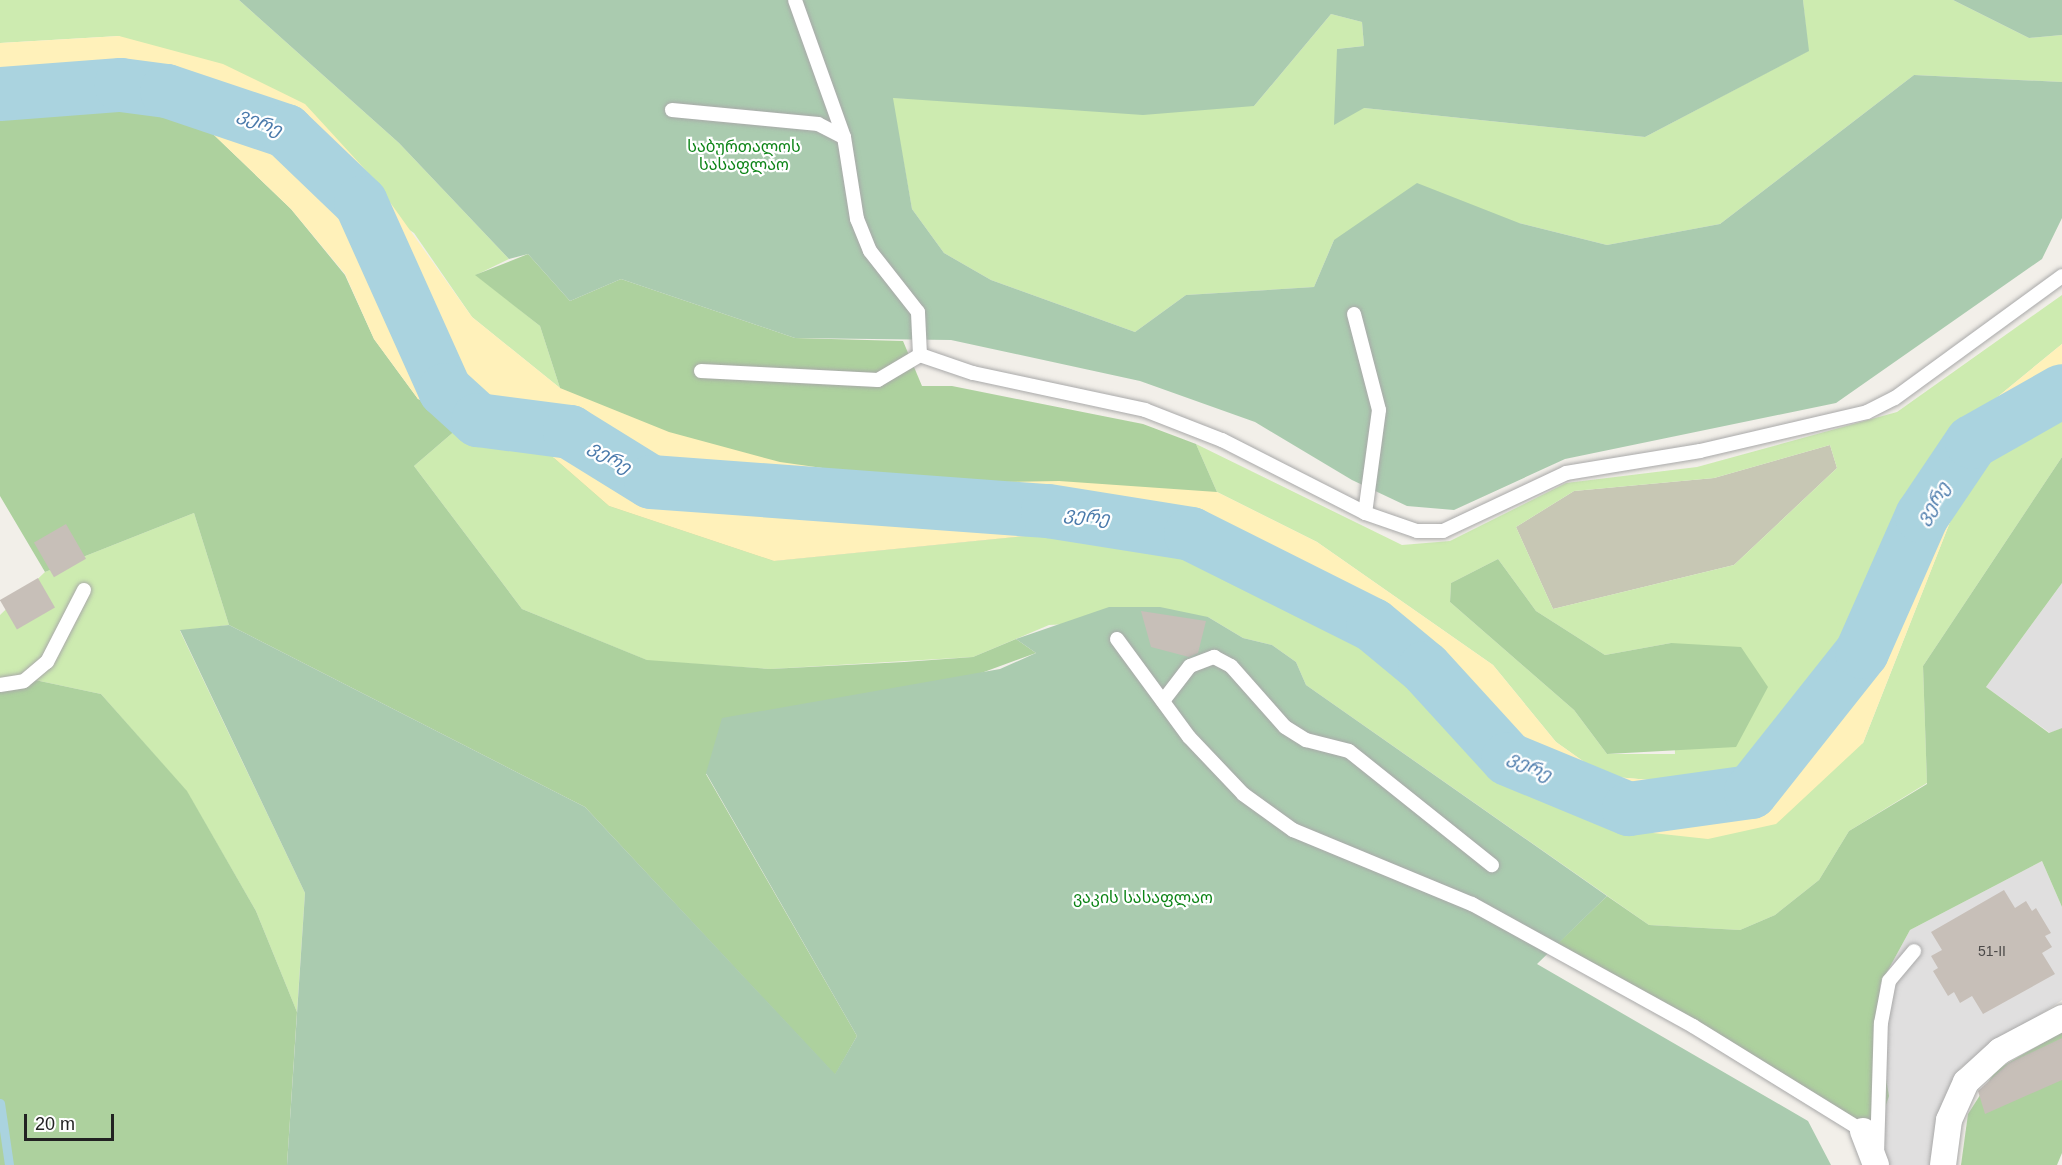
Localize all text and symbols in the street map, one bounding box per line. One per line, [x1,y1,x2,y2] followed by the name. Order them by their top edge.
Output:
[235,103,285,141] water label: ვერე
[687,137,801,175] park label: საბურთალოს სასაფლაო
[585,436,635,478] water label: ვერე
[1912,478,1954,528] water label: ვერე
[1063,502,1111,530] water label: ვერე
[1505,746,1555,786] water label: ვერე
[1073,888,1213,908] park label: ვაკის სასაფლაო
[1978,943,2006,959] house number: 51-II
[27,1102,117,1140] scale bar
[35,1114,75,1134] text: 20 m

